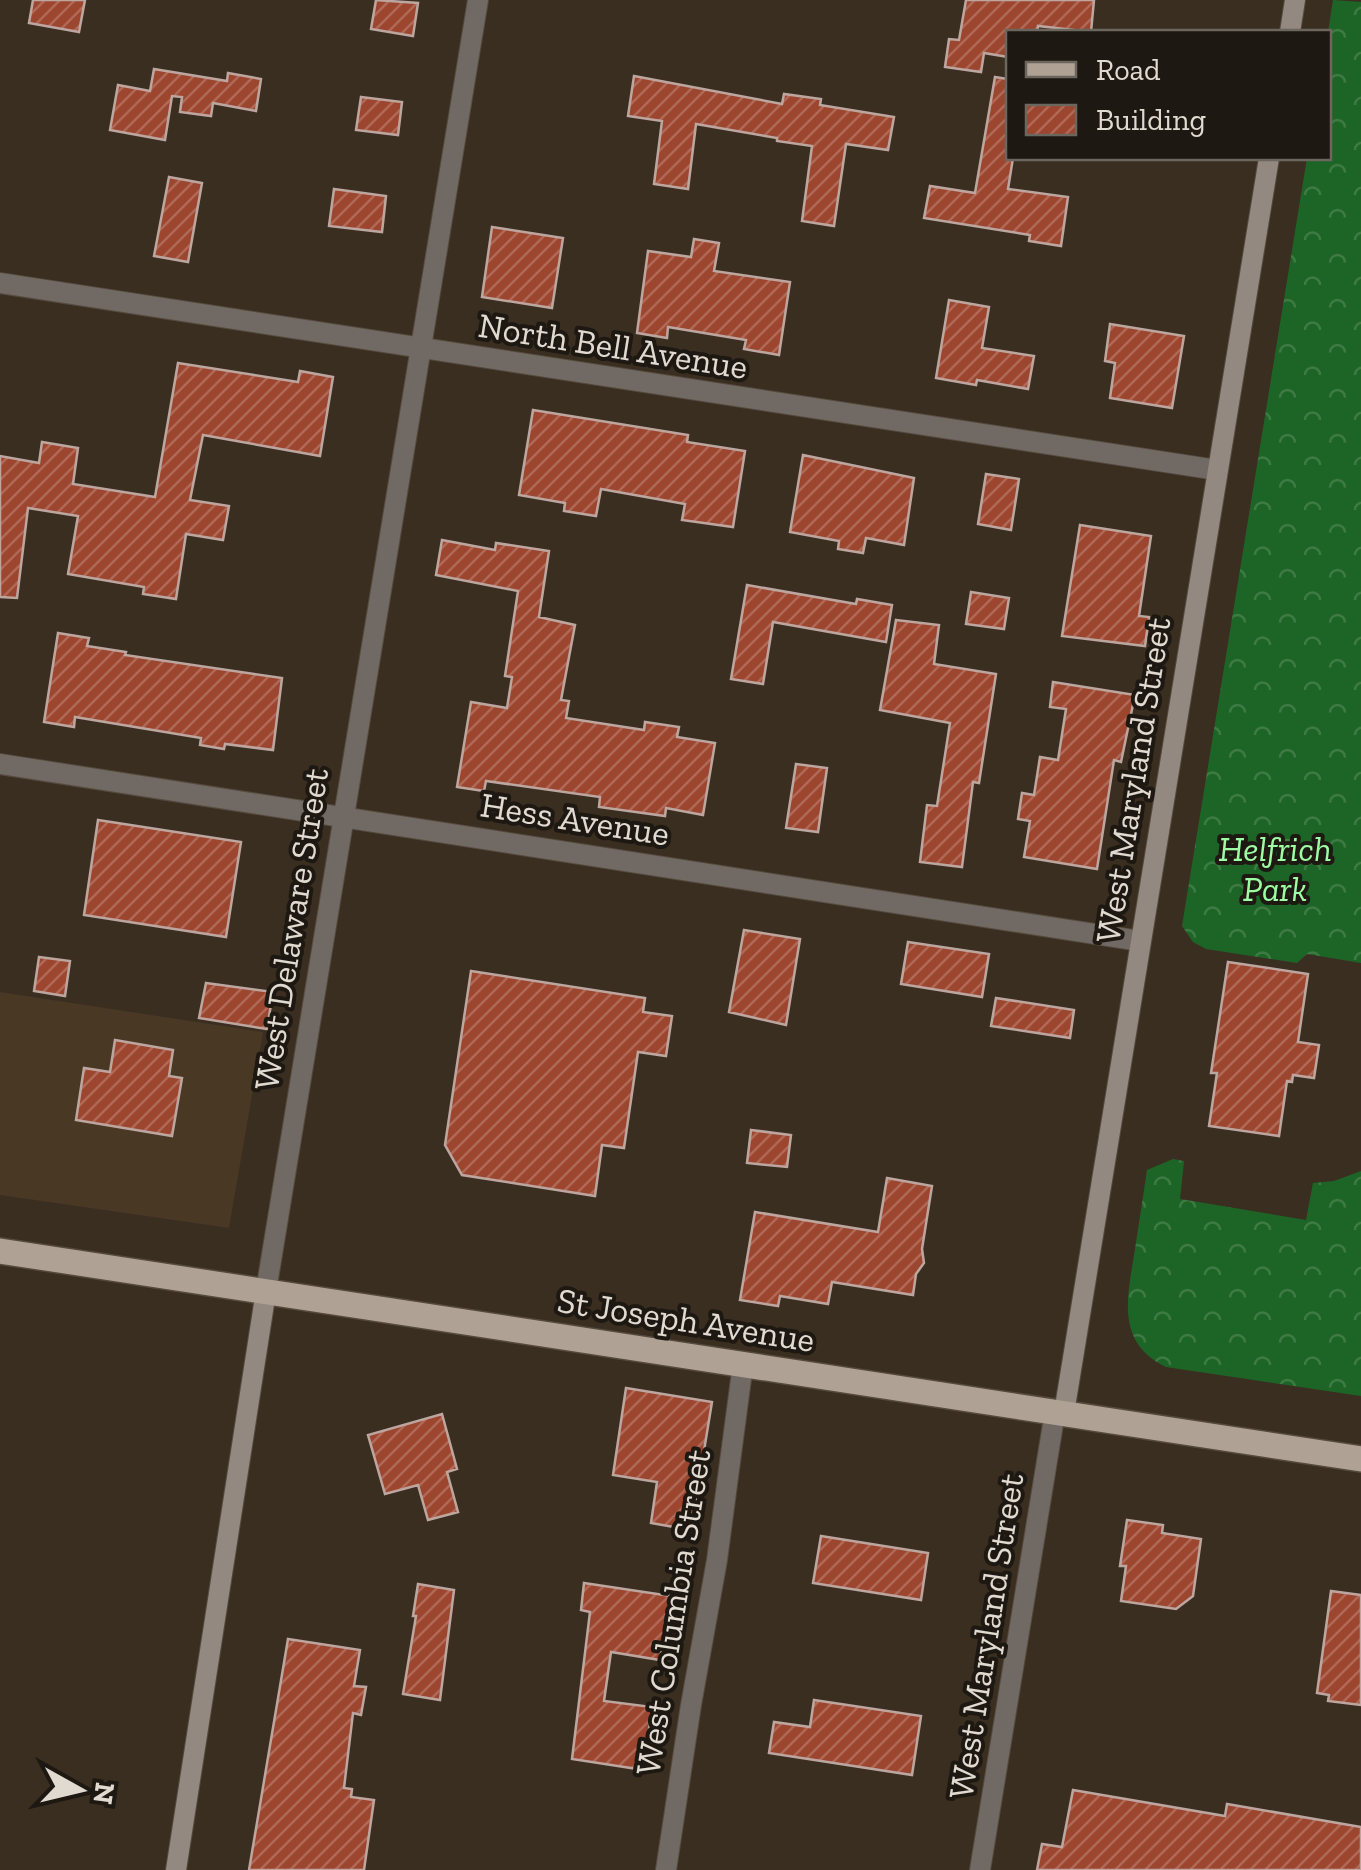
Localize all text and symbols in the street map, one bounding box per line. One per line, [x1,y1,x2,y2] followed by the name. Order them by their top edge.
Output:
[1006,30,1331,160] legend
[1096,52,1161,88] text: Road
[1096,102,1206,138] text: Building
[475,304,751,388] street label: North Bell Avenue
[1087,614,1179,946] street label: West Maryland Street
[245,765,337,1093] street label: West Delaware Street
[478,783,672,855] street label: Hess Avenue
[1218,828,1332,910] park label: Helfrich Park
[554,1279,818,1361] street label: St Joseph Avenue
[627,1446,719,1778] street label: West Columbia Street
[940,1470,1032,1802] street label: West Maryland Street
[30,1740,130,1840] north arrow
[86,1781,122,1806] text: N

